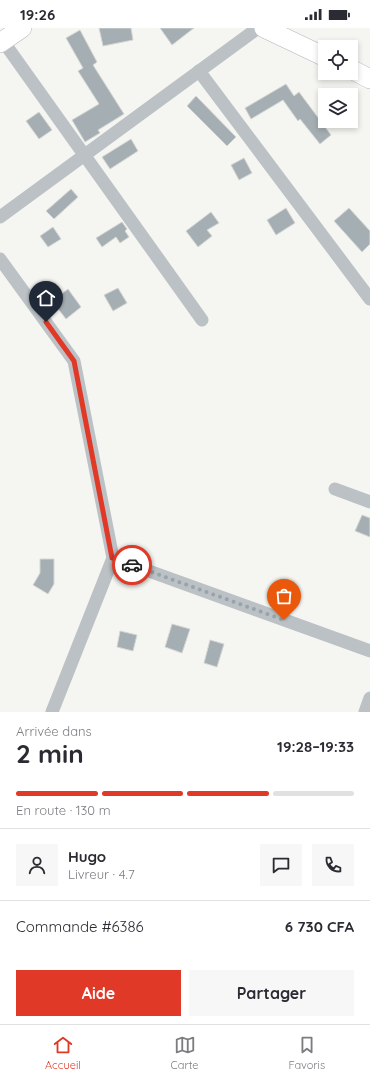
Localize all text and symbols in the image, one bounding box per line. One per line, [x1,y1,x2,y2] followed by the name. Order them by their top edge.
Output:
[20,5,55,24] text: 19:26
[318,40,358,128] map controls
[318,40,358,80] button: locate
[318,88,358,128] button: layers
[29,281,63,322] pin
[35,287,57,309] icon: home
[112,545,152,585] courier
[121,554,143,576] icon: car
[267,579,301,620] pin
[273,585,295,607] icon: bag
[16,723,92,739] text: Arrivée dans
[16,737,84,770] text: 2 min
[277,737,354,756] text: 19:28–19:33
[16,802,111,818] text: En route · 130 m
[16,844,58,886] button: person
[260,844,302,886] button: chat
[312,844,354,886] button: phone
[68,847,106,866] text: Hugo
[68,866,135,882] text: Livreur · 4.7
[16,917,144,936] text: Commande #6386
[285,917,354,936] text: 6 730 CFA
[16,970,181,1016] button: Aide
[189,970,354,1016] button: Partager
[45,1034,81,1072] tab: Accueil
[171,1034,199,1072] tab: Carte
[288,1034,325,1072] tab: Favoris

